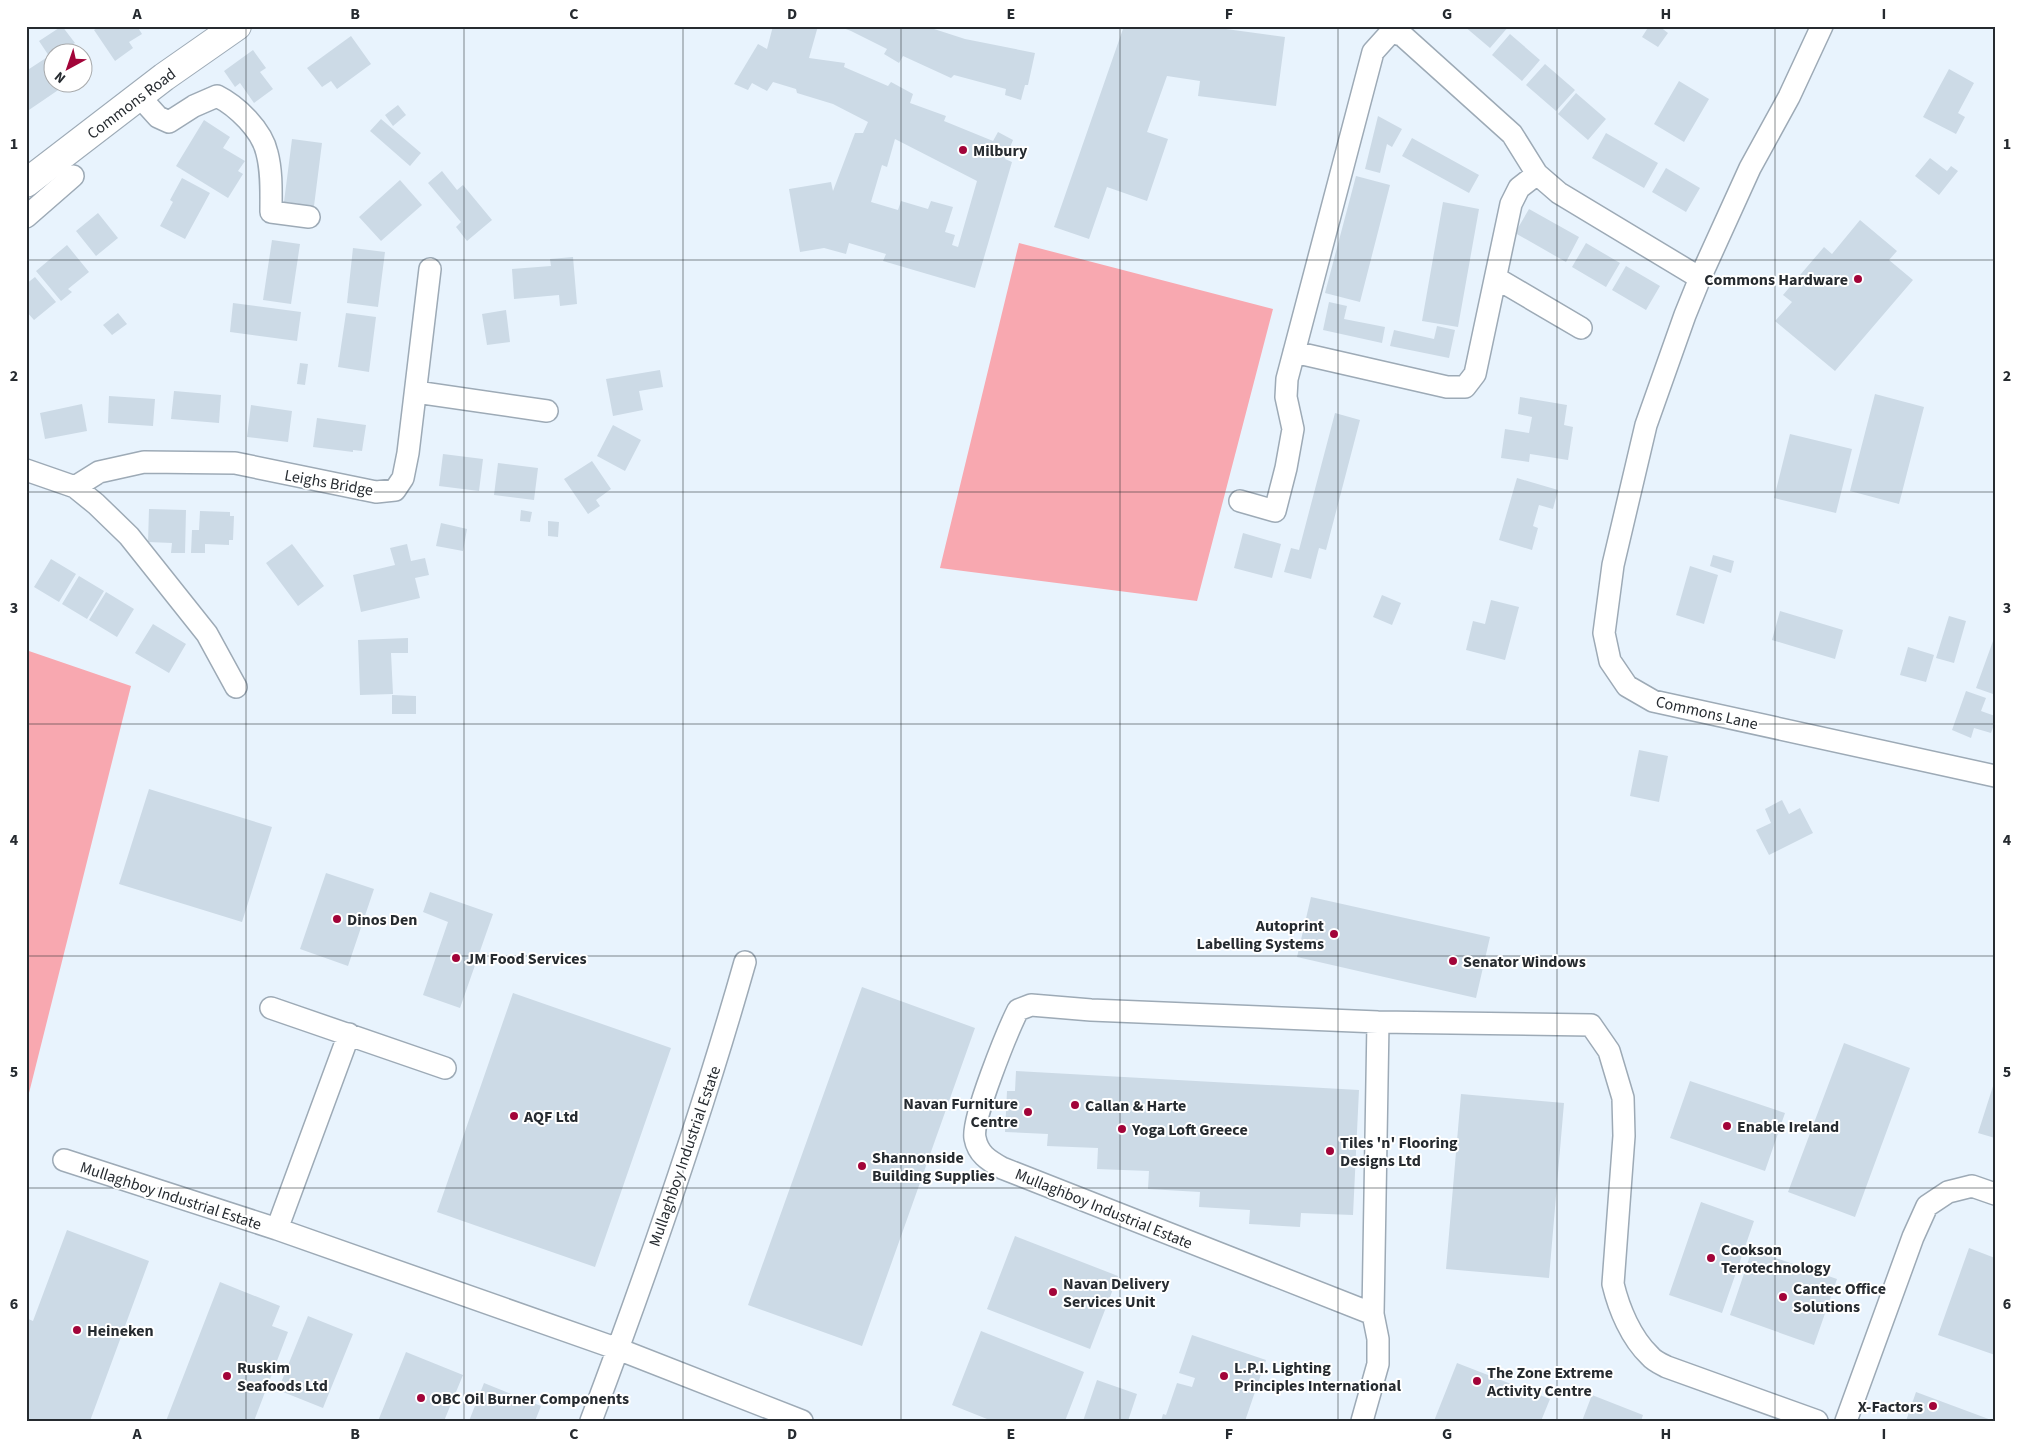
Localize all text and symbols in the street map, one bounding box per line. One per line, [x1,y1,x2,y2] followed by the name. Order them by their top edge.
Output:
[131,3,142,25] text: A
[350,3,360,25] text: B
[569,3,579,25] text: C
[787,3,797,25] text: D
[1007,3,1015,25] text: E
[1225,3,1233,25] text: F
[1442,3,1452,25] text: G
[1661,3,1671,25] text: H
[1882,3,1886,25] text: I
[42,42,92,92] north arrow
[83,63,181,144] street label: Commons Road
[50,67,70,88] text: N
[10,133,18,155] text: 1
[2003,133,2011,155] text: 1
[973,140,1028,162] place label: Milbury
[957,144,969,156] marker: Milbury
[1704,269,1848,291] place label: Commons Hardware
[1852,273,1864,285] marker: Commons Hardware
[10,365,18,387] text: 2
[2003,365,2011,387] text: 2
[283,464,375,502] street label: Leighs Bridge
[10,597,18,619] text: 3
[2003,597,2011,619] text: 3
[1654,691,1760,735] street label: Commons Lane
[10,829,19,851] text: 4
[2003,829,2012,851] text: 4
[347,909,417,931] place label: Dinos Den
[331,913,343,925] marker: Dinos Den
[1196,915,1324,955] place label: Autoprint Labelling Systems
[1328,928,1340,940] marker: Autoprint Labelling Systems
[466,948,587,970] place label: JM Food Services
[1463,951,1586,973] place label: Senator Windows
[450,952,462,964] marker: JM Food Services
[1447,955,1459,967] marker: Senator Windows
[10,1061,18,1083] text: 5
[2003,1061,2011,1083] text: 5
[644,1063,726,1249] street label: Mullaghboy Industrial Estate
[903,1093,1018,1133] place label: Navan Furniture Centre
[1085,1095,1186,1117] place label: Callan & Harte
[1069,1099,1081,1111] marker: Callan & Harte
[523,1106,578,1128] place label: AQF Ltd
[1022,1106,1034,1118] marker: Navan Furniture Centre
[508,1110,520,1122] marker: AQF Ltd
[1737,1116,1839,1138] place label: Enable Ireland
[1131,1119,1248,1141] place label: Yoga Loft Greece
[1721,1120,1733,1132] marker: Enable Ireland
[1116,1123,1128,1135] marker: Yoga Loft Greece
[1340,1132,1458,1172] place label: Tiles 'n' Flooring Designs Ltd
[1324,1145,1336,1157] marker: Tiles 'n' Flooring Designs Ltd
[872,1147,995,1187] place label: Shannonside Building Supplies
[77,1156,264,1236] street label: Mullaghboy Industrial Estate
[856,1160,868,1172] marker: Shannonside Building Supplies
[1012,1163,1196,1255] street label: Mullaghboy Industrial Estate
[1721,1239,1831,1279] place label: Cookson Terotechnology
[1705,1252,1717,1264] marker: Cookson Terotechnology
[1063,1273,1170,1313] place label: Navan Delivery Services Unit
[1793,1278,1886,1318] place label: Cantec Office Solutions
[1047,1286,1059,1298] marker: Navan Delivery Services Unit
[1777,1291,1789,1303] marker: Cantec Office Solutions
[10,1293,18,1315] text: 6
[2003,1293,2011,1315] text: 6
[87,1320,154,1342] place label: Heineken
[71,1324,83,1336] marker: Heineken
[237,1357,328,1397] place label: Ruskim Seafoods Ltd
[1234,1357,1401,1397] place label: L.P.I. Lighting Principles International
[1486,1362,1613,1402] place label: The Zone Extreme Activity Centre
[221,1370,233,1382] marker: Ruskim Seafoods Ltd
[1218,1370,1230,1382] marker: L.P.I. Lighting Principles International
[1471,1375,1483,1387] marker: The Zone Extreme Activity Centre
[431,1388,629,1410] place label: OBC Oil Burner Components
[415,1392,427,1404] marker: OBC Oil Burner Components
[1858,1396,1923,1418] place label: X-Factors
[1927,1400,1939,1412] marker: X-Factors
[131,1423,142,1445] text: A
[350,1423,360,1445] text: B
[569,1423,579,1445] text: C
[787,1423,797,1445] text: D
[1007,1423,1015,1445] text: E
[1225,1423,1233,1445] text: F
[1442,1423,1452,1445] text: G
[1661,1423,1671,1445] text: H
[1882,1423,1886,1445] text: I

